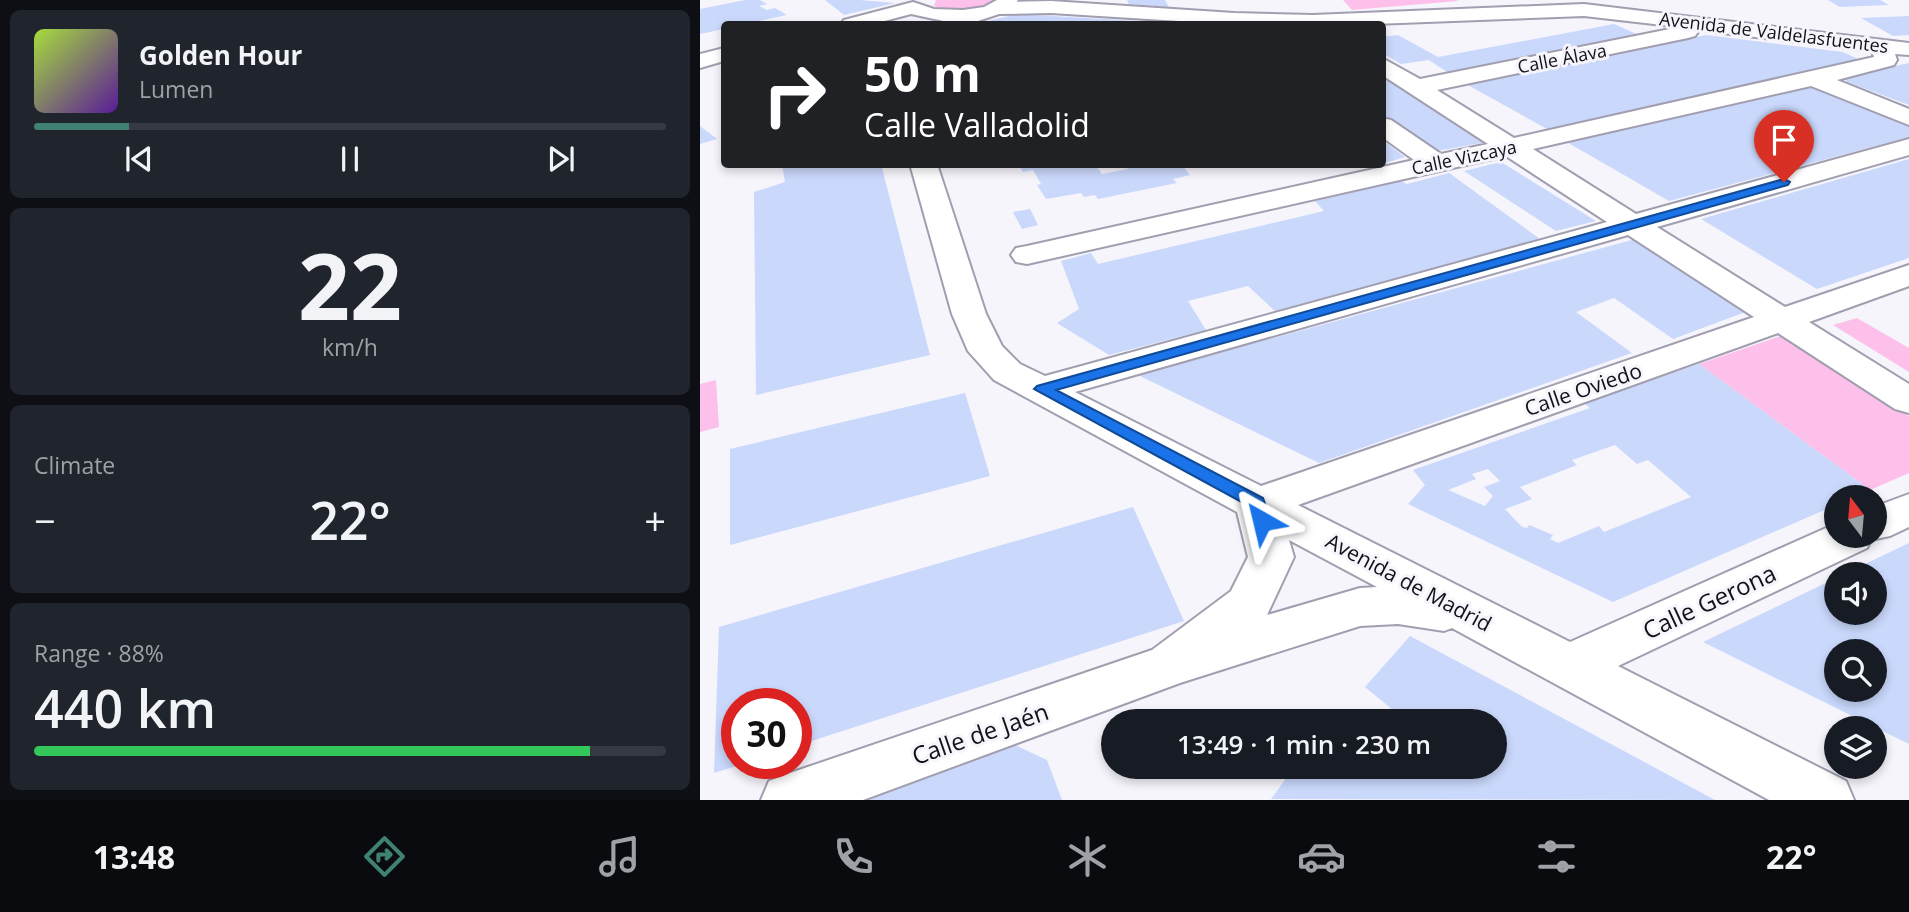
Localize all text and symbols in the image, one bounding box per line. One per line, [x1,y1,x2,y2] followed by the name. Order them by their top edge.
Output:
[1658,6,1890,58] street label: Avenida de Valdelasfuentes
[139,37,302,73] text: Golden Hour
[1515,38,1609,78] street label: Calle Álava
[864,40,981,106] text: 50 m
[749,49,840,140] icon: right
[139,73,213,105] text: Lumen
[864,103,1090,146] text: Calle Valladolid
[1754,110,1814,182] pin
[1765,121,1803,159] icon: arrive
[1409,134,1519,180] street label: Calle Vizcaya
[120,140,158,178] icon: previous
[331,140,369,178] icon: pause
[542,140,580,178] icon: next
[298,223,402,347] text: 22
[322,331,378,363] text: km/h
[1521,356,1645,422] street label: Calle Oviedo
[34,449,115,481] text: Climate
[309,484,391,555] text: 22°
[1225,484,1299,558] position arrow
[1824,485,1886,548] north arrow
[1824,485,1887,779] map controls
[34,494,56,546] text: −
[644,494,666,546] text: +
[1321,526,1497,638] street label: Avenida de Madrid
[1637,556,1781,646] street label: Calle Gerona
[1824,562,1887,625] button: sound
[34,637,164,669] text: Range · 88%
[1824,639,1887,702] button: search
[34,672,216,743] text: 440 km
[721,688,812,779] speed limit sign: 30
[907,694,1053,772] street label: Calle de Jaén
[1824,716,1887,779] button: layers
[1177,726,1431,762] text: 13:49 · 1 min · 230 m
[360,832,409,881] icon: directions
[595,832,644,881] icon: music
[829,832,878,881] icon: phone
[1063,832,1112,881] icon: climate
[1297,832,1346,881] icon: car
[1532,832,1581,881] icon: filters
[93,835,175,878] text: 13:48
[1766,835,1816,878] text: 22°

